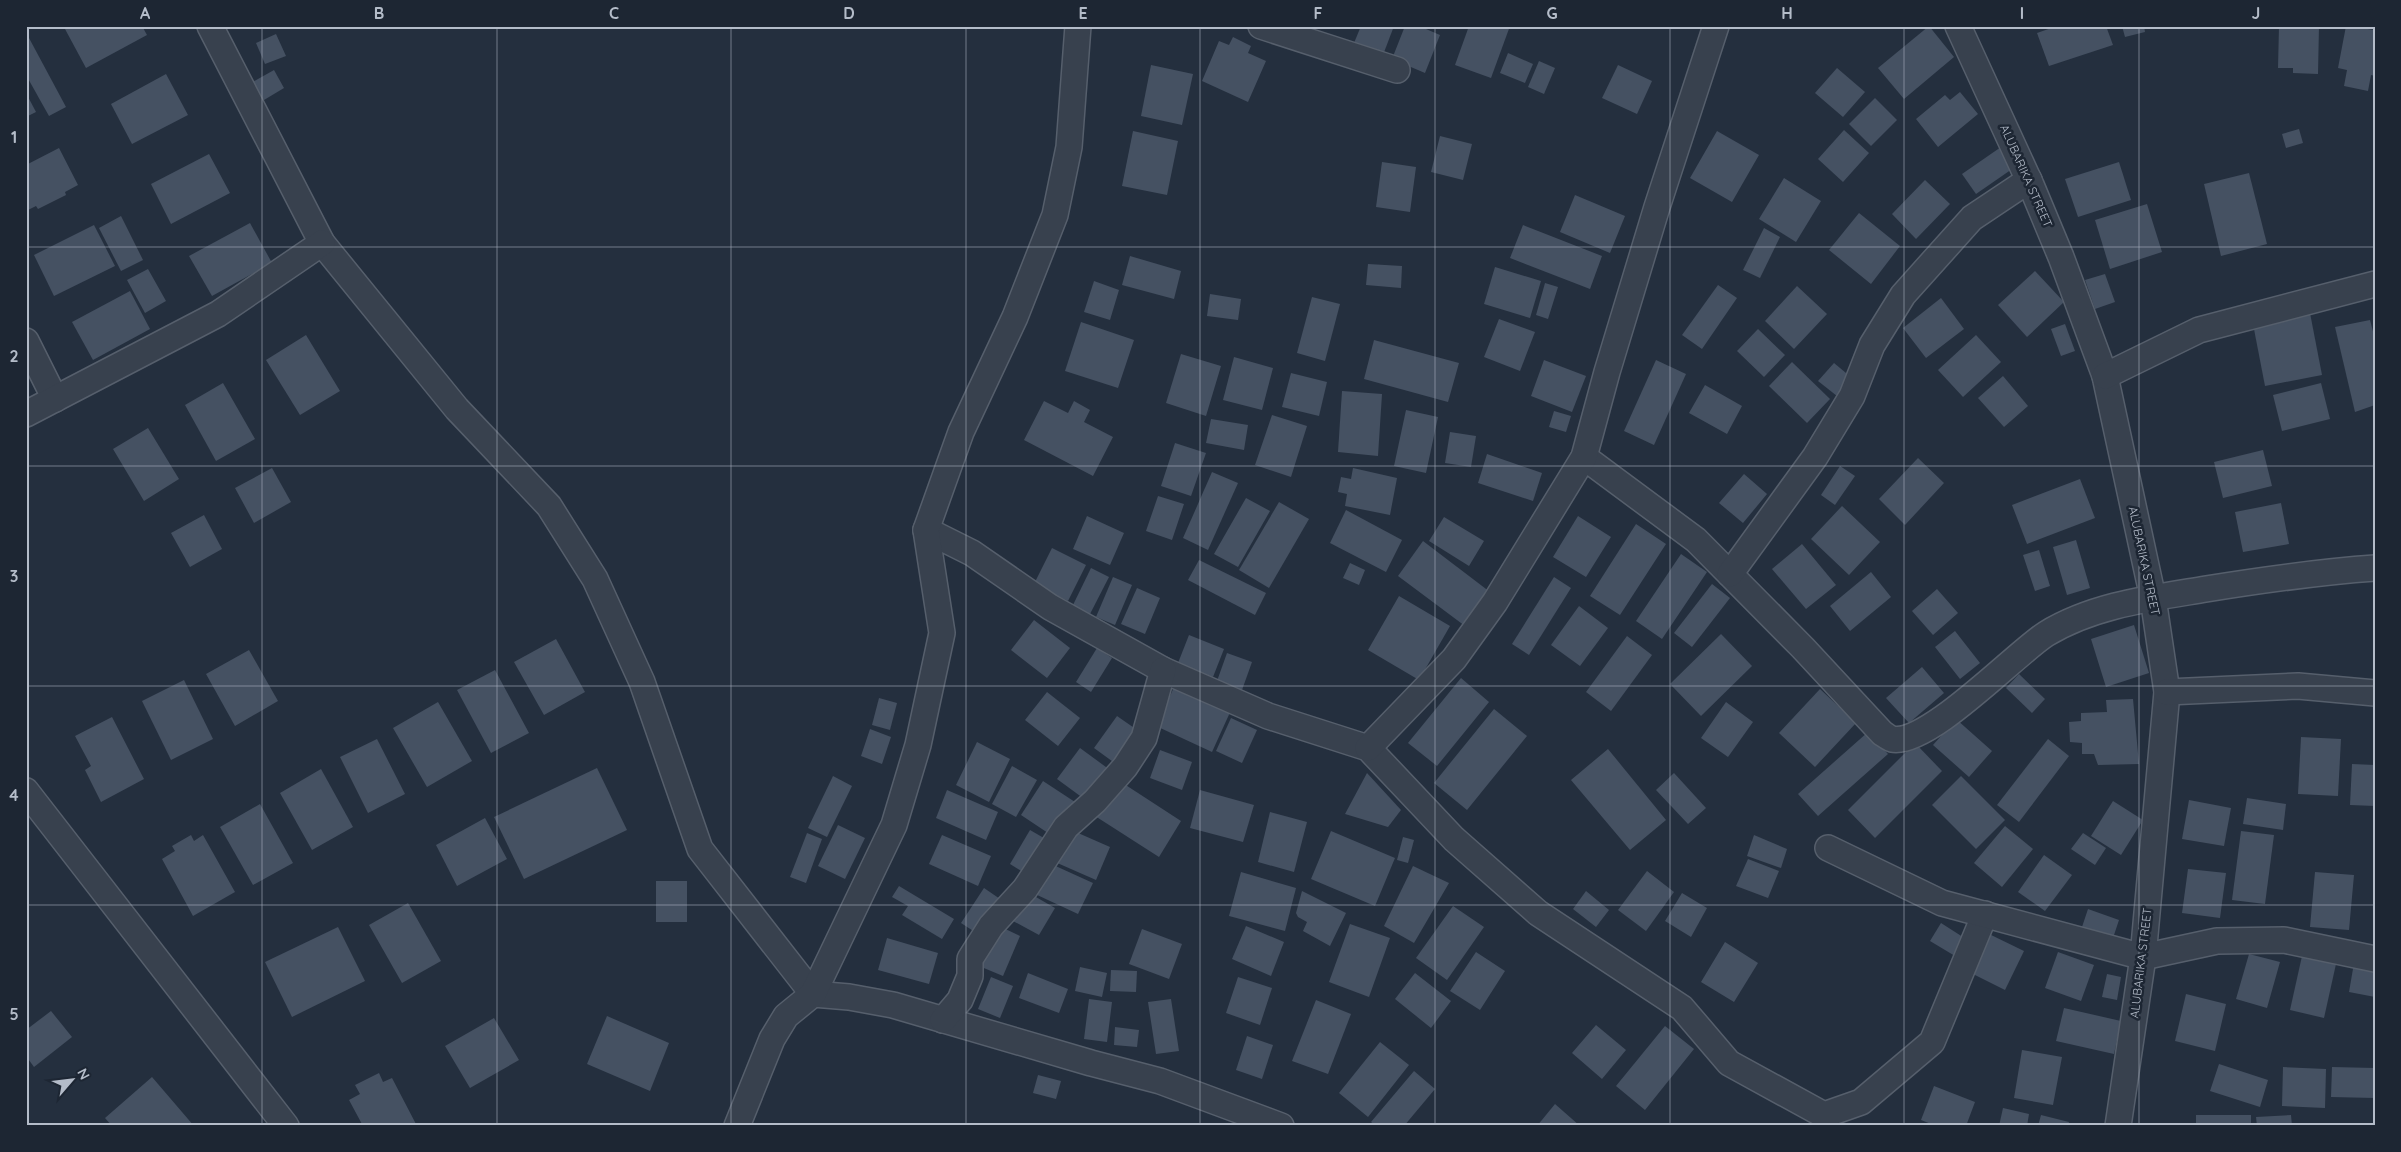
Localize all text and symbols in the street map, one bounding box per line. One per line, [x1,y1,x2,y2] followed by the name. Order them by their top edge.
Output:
[140,3,151,23] text: A
[374,3,384,23] text: B
[609,3,619,23] text: C
[843,3,855,23] text: D
[1078,3,1088,23] text: E
[1314,3,1323,23] text: F
[1546,3,1558,23] text: G
[1781,3,1793,23] text: H
[2020,3,2024,23] text: I
[2252,3,2260,23] text: J
[1997,122,2056,230] street label: ALUBARIKA STREET
[11,127,17,147] text: 1
[9,346,19,366] text: 2
[2126,505,2163,617] street label: ALUBARIKA STREET
[10,566,18,586] text: 3
[9,785,19,805] text: 4
[2126,907,2155,1019] street label: ALUBARIKA STREET
[9,1004,19,1024] text: 5
[48,1054,98,1104] north arrow
[73,1065,94,1083] text: N

